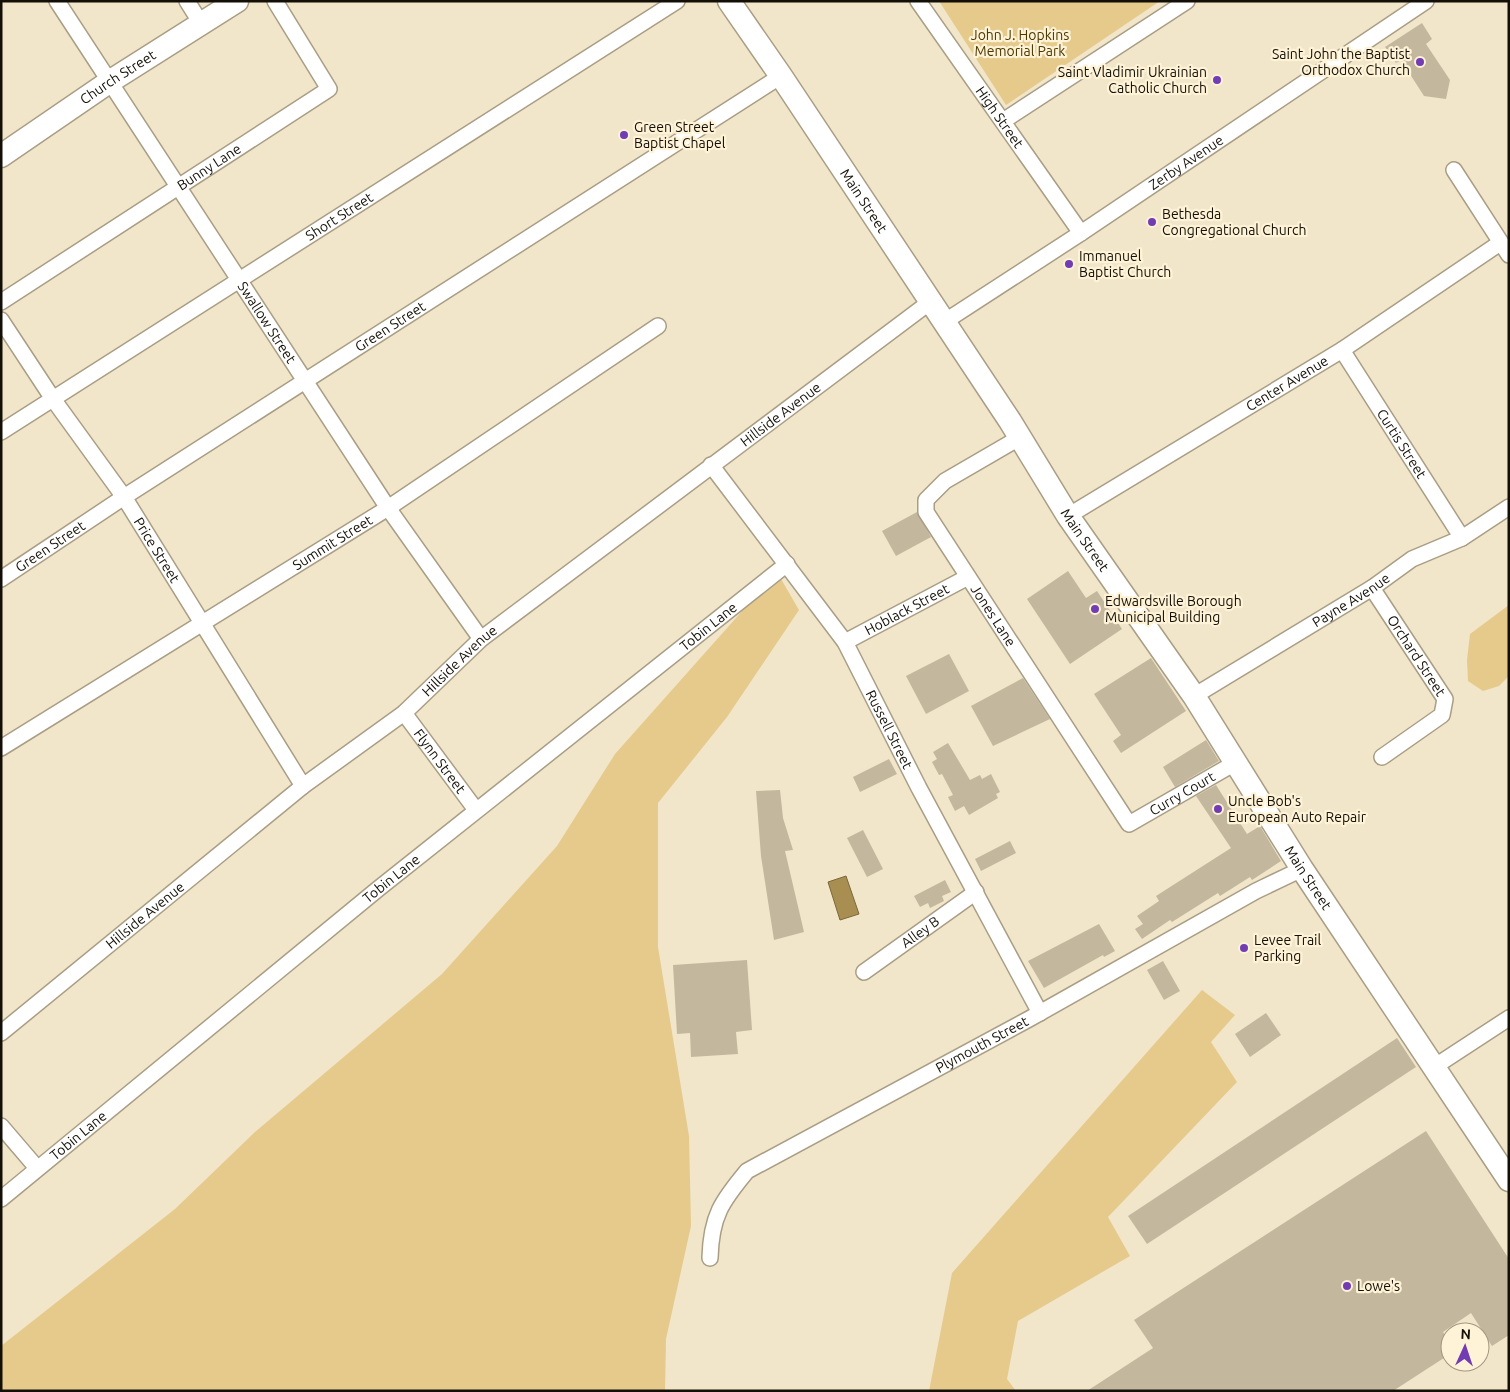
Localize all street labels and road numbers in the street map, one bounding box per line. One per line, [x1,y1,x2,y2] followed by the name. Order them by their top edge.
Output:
[77,46,159,107] street label: Church Street
[973,83,1027,151] street label: High Street
[1146,132,1226,193] street label: Zerby Avenue
[174,140,244,193] street label: Bunny Lane
[837,166,891,236] street label: Main Street
[302,189,376,244] street label: Short Street
[234,279,300,367] street label: Swallow Street
[352,298,429,355] street label: Green Street
[1243,352,1331,414] street label: Center Avenue
[737,379,824,450] street label: Hillside Avenue
[1374,406,1430,482] street label: Curtis Street
[1057,506,1113,575] street label: Main Street
[290,511,376,573] street label: Summit Street
[131,515,183,586] street label: Price Street
[12,517,88,575] street label: Green Street
[1309,570,1393,630] street label: Payne Avenue
[862,580,952,638] street label: Hoblack Street
[968,582,1019,649] street label: Jones Lane
[677,599,740,654] street label: Tobin Lane
[1384,612,1449,700] street label: Orchard Street
[419,622,500,699] street label: Hillside Avenue
[863,687,916,772] street label: Russell Street
[411,726,469,797] street label: Flynn Street
[1147,768,1218,819] street label: Curry Court
[1282,843,1335,913] street label: Main Street
[360,851,423,906] street label: Tobin Lane
[103,879,187,952] street label: Hillside Avenue
[898,913,942,951] street label: Alley B
[933,1013,1031,1076] street label: Plymouth Street
[47,1108,110,1163] street label: Tobin Lane

